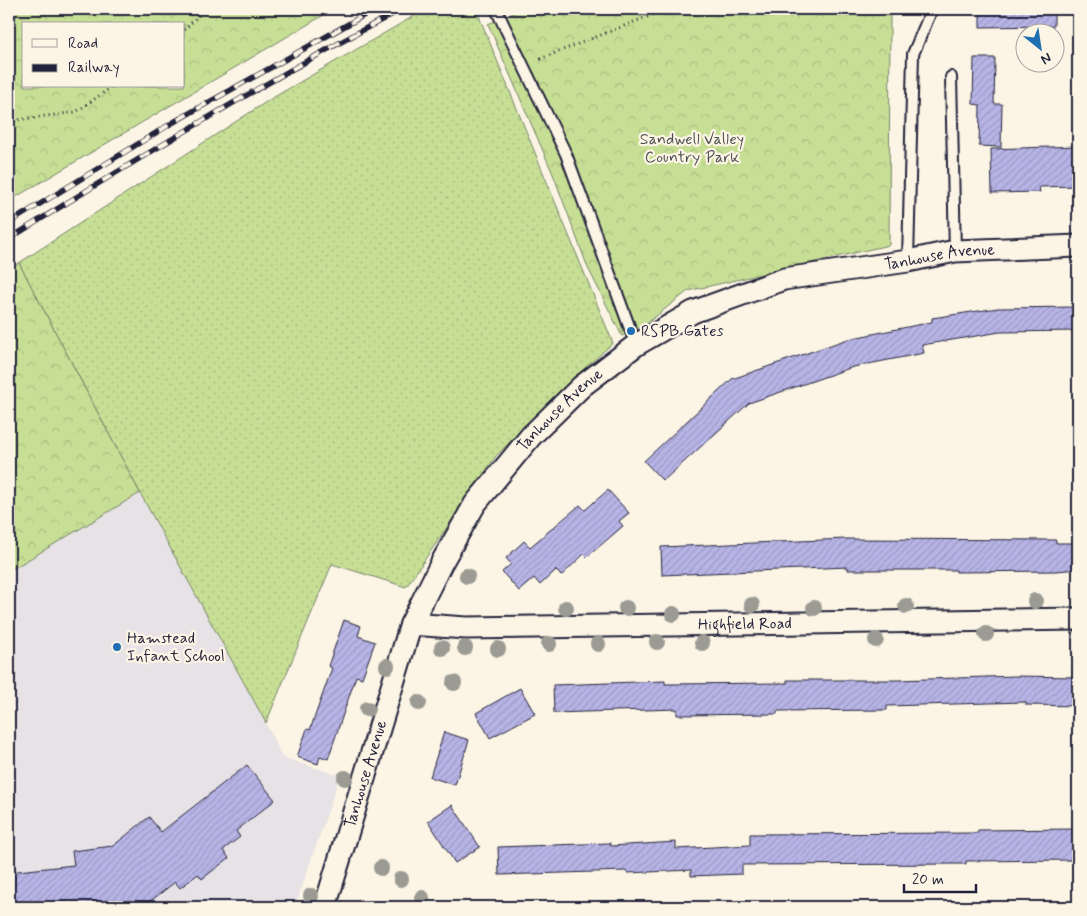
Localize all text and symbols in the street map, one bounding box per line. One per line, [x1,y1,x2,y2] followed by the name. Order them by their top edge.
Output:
[22,22,185,88] legend
[1014,22,1064,72] north arrow
[68,34,98,54] text: Road
[1037,48,1055,69] text: N
[68,58,120,78] text: Railway
[640,129,744,168] park label: Sandwell Valley Country Park
[883,239,996,275] street label: Tanhouse Avenue
[641,321,723,342] place label: RSPB Gates
[625,325,637,337] marker: RSPB Gates
[512,363,608,456] street label: Tanhouse Avenue
[698,613,792,636] street label: Highfield Road
[127,628,225,667] place label: Hamstead Infant School
[111,641,123,653] marker: Hamstead Infant School
[339,717,392,831] street label: Tanhouse Avenue
[904,861,977,893] scale bar
[912,870,944,890] text: 20 m

